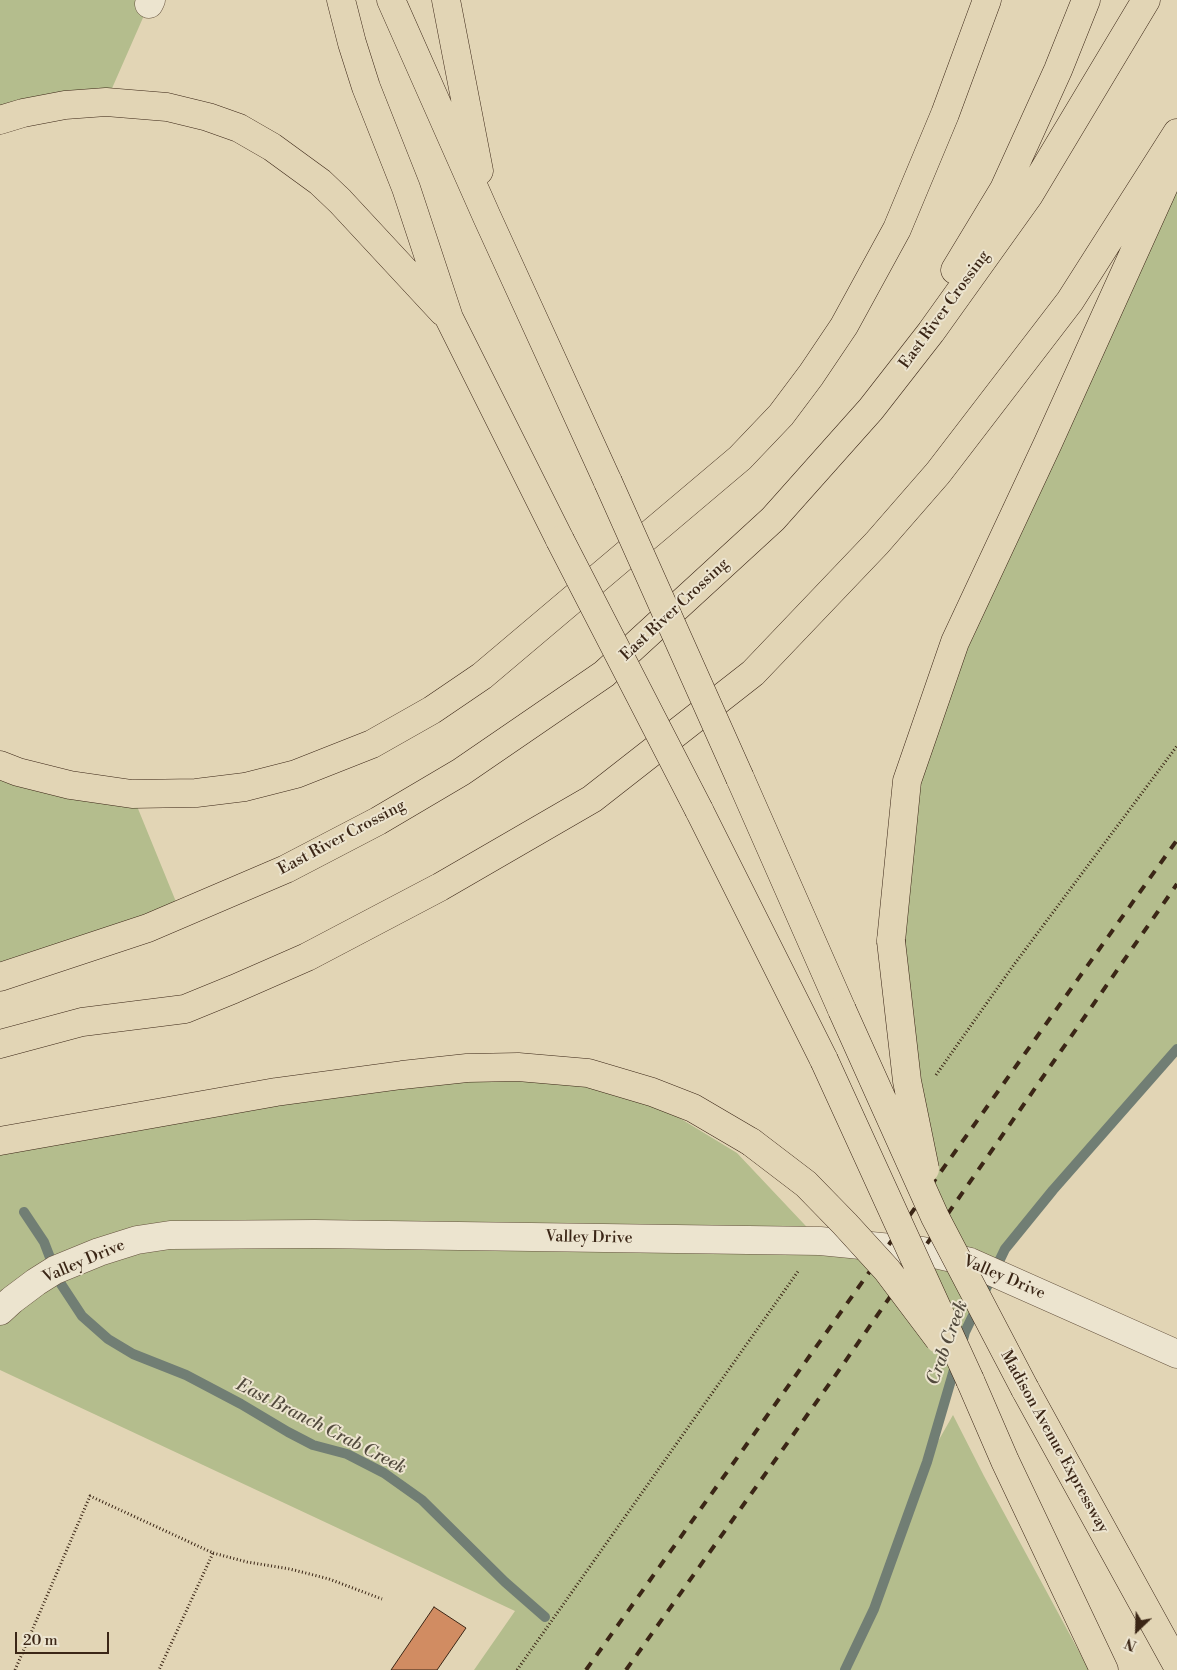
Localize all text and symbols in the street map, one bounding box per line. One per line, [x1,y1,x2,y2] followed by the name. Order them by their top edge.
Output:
[896,247,994,373] street label: East River Crossing
[617,555,733,665] street label: East River Crossing
[275,796,409,880] street label: East River Crossing
[545,1228,633,1248] street label: Valley Drive
[40,1236,128,1288] street label: Valley Drive
[960,1252,1048,1304] street label: Valley Drive
[923,1298,973,1388] water label: Crab Creek
[996,1347,1112,1537] street label: Madison Avenue Expressway
[232,1375,410,1479] water label: East Branch Crab Creek
[1112,1605,1162,1655] north arrow
[18,1622,111,1654] scale bar
[23,1631,58,1650] text: 20 m
[1122,1633,1140,1654] text: N

